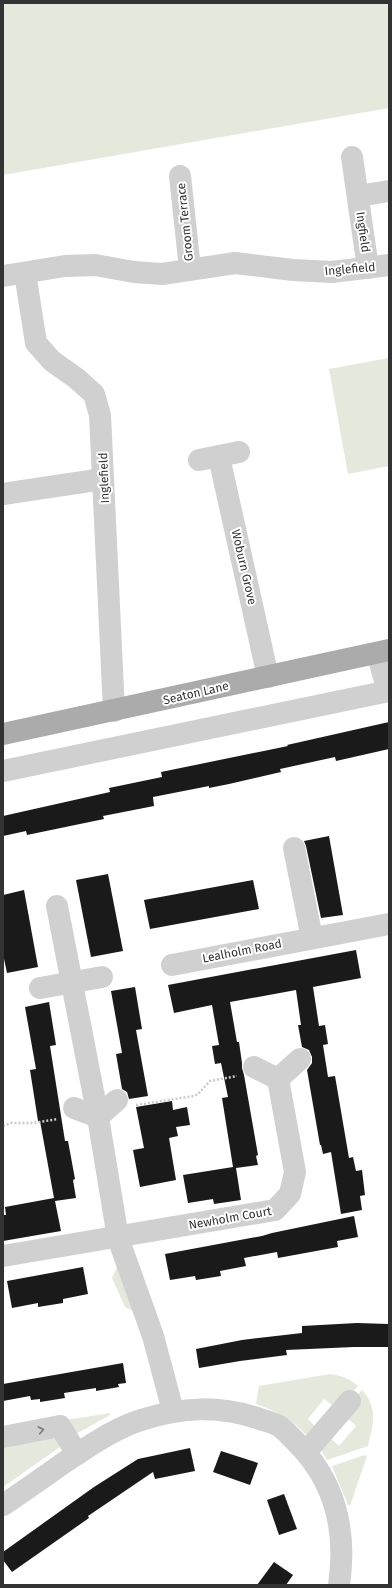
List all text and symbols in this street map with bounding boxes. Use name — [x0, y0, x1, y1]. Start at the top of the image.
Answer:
street label: Groom Terrace — [174, 182, 196, 262]
street label: Ingfield — [353, 211, 373, 253]
street label: Inglefield — [324, 260, 376, 278]
street label: Inglefield — [96, 452, 112, 504]
street label: Woburn Grove — [229, 528, 259, 606]
street label: Seaton Lane — [162, 679, 230, 707]
street label: Lealholm Road — [201, 936, 283, 966]
street label: Newholm Court — [188, 1204, 273, 1232]
one-way arrow — [38, 1426, 44, 1434]

